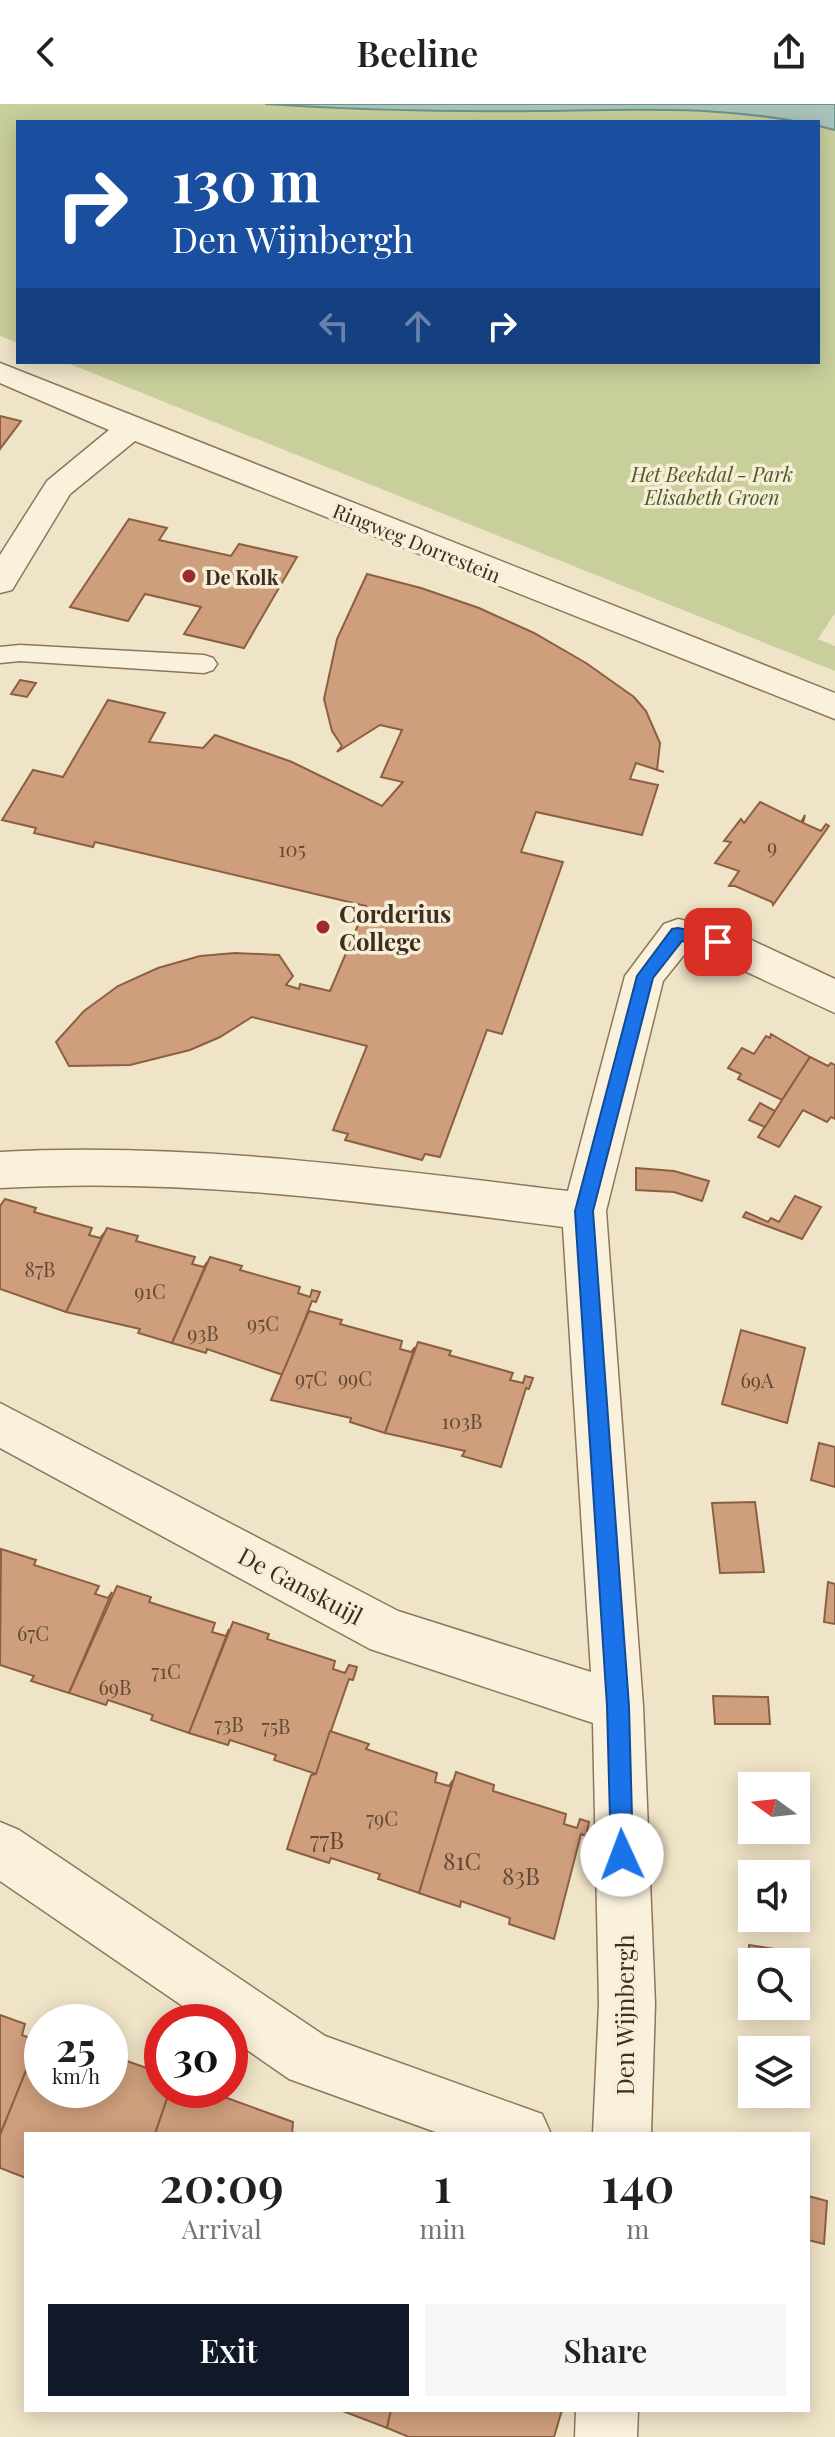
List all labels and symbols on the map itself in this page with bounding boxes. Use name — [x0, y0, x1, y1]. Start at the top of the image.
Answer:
park label: Het Beekdal - Park Elisabeth Groen — [630, 460, 793, 510]
street label: Ringweg Dorrestein — [329, 496, 505, 588]
place label: De Kolk — [205, 563, 279, 590]
marker: De Kolk — [180, 567, 198, 585]
house number: 9 — [767, 832, 777, 859]
house number: 105 — [278, 835, 306, 862]
place label: Corderius College — [339, 897, 451, 957]
pin — [684, 908, 752, 976]
marker: Corderius College — [314, 918, 332, 936]
house number: 87B — [25, 1255, 55, 1282]
house number: 91C — [134, 1277, 166, 1304]
house number: 95C — [247, 1309, 279, 1336]
house number: 93B — [187, 1319, 219, 1346]
house number: 97C — [295, 1364, 327, 1391]
house number: 99C — [338, 1364, 372, 1391]
house number: 69A — [740, 1366, 774, 1393]
house number: 103B — [442, 1407, 482, 1434]
street label: De Ganskuijl — [233, 1539, 369, 1631]
house number: 67C — [17, 1619, 49, 1646]
house number: 71C — [151, 1657, 181, 1684]
house number: 69B — [99, 1673, 131, 1700]
house number: 73B — [214, 1710, 244, 1737]
house number: 75B — [262, 1712, 290, 1739]
north arrow — [738, 1772, 810, 1844]
house number: 79C — [366, 1804, 398, 1831]
position arrow — [580, 1813, 664, 1897]
house number: 77B — [310, 1823, 344, 1855]
house number: 81C — [443, 1844, 481, 1876]
house number: 83B — [502, 1859, 540, 1891]
street label: Den Wijnbergh — [608, 1934, 640, 2096]
speed limit sign: 30 — [144, 2004, 248, 2108]

